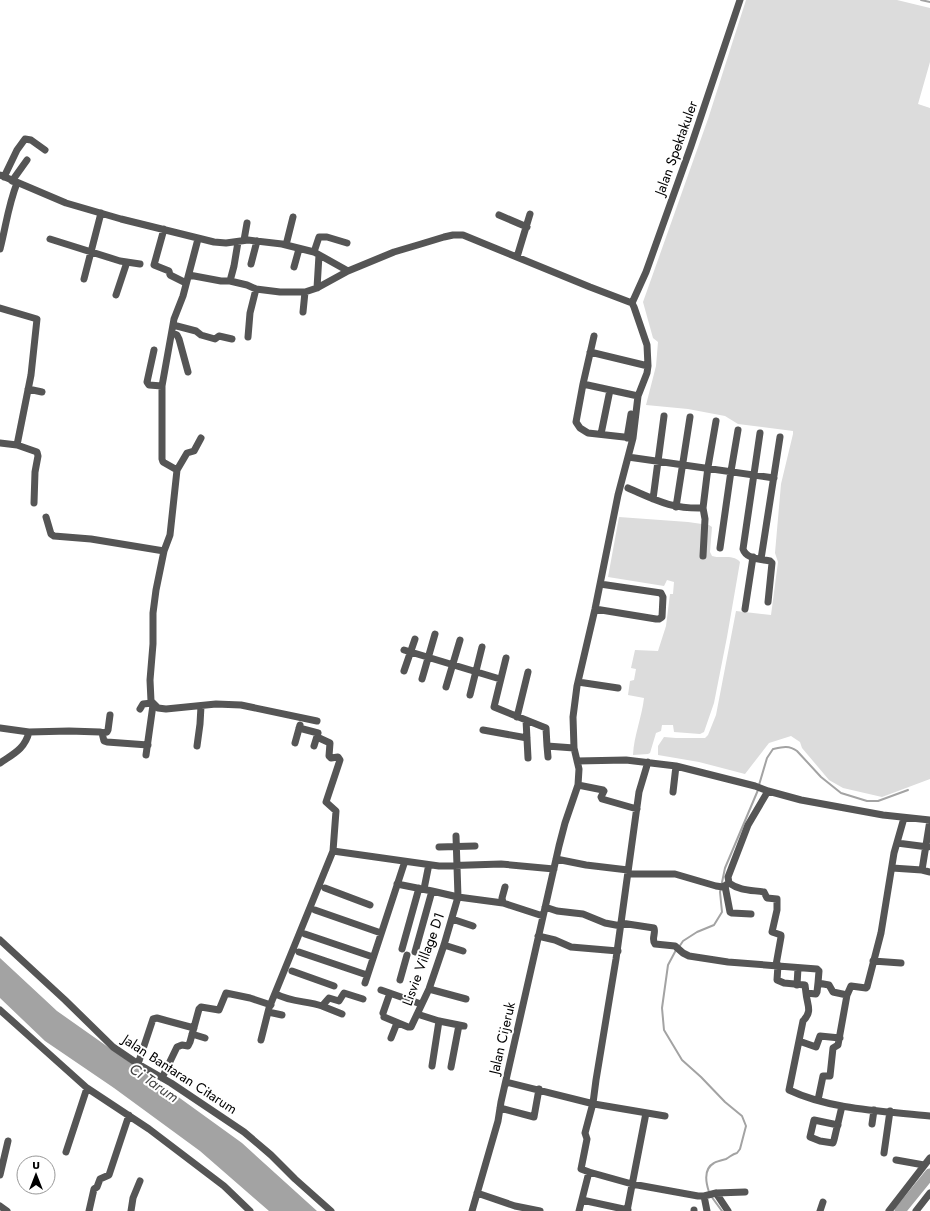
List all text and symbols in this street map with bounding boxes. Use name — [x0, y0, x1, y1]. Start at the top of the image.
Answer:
street label: Jalan Spektakuler — [649, 98, 702, 200]
street label: Lisvie Village D1 — [397, 910, 449, 1008]
street label: Jalan Cijeruk — [483, 999, 520, 1078]
street label: Jalan Bantaran Citarum — [117, 1028, 241, 1119]
water label: Ci Tarum — [125, 1058, 183, 1108]
north arrow — [16, 1155, 56, 1195]
text: U — [32, 1157, 40, 1173]

